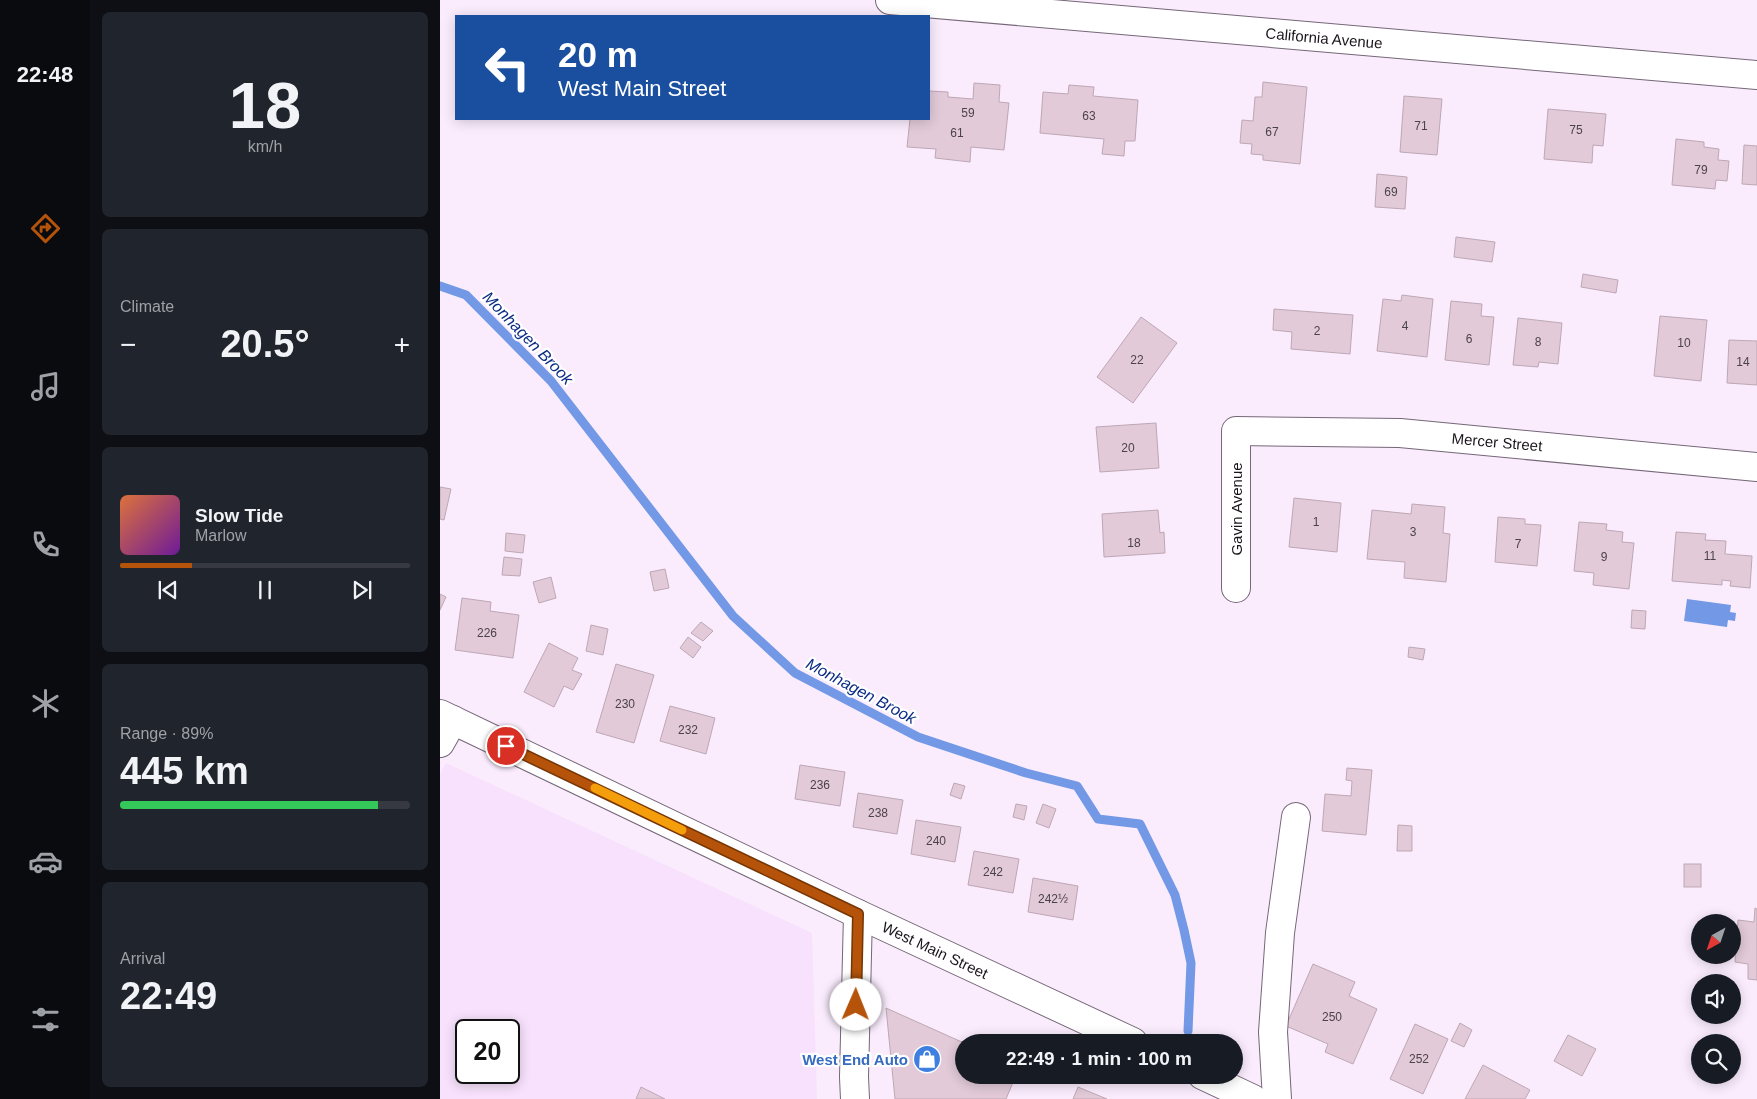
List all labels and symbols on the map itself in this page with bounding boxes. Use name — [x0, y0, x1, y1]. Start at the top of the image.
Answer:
street label: California Avenue — [1265, 24, 1383, 52]
house number: 59 — [961, 106, 975, 120]
house number: 63 — [1082, 109, 1096, 123]
house number: 71 — [1414, 119, 1428, 133]
house number: 75 — [1569, 123, 1583, 137]
house number: 67 — [1265, 125, 1279, 139]
house number: 61 — [950, 126, 964, 140]
house number: 79 — [1694, 163, 1708, 177]
house number: 69 — [1384, 185, 1398, 199]
water label: Monhagen Brook — [480, 288, 577, 388]
house number: 4 — [1402, 319, 1409, 333]
house number: 2 — [1314, 324, 1321, 338]
house number: 6 — [1466, 332, 1473, 346]
house number: 8 — [1535, 335, 1542, 349]
house number: 10 — [1677, 336, 1691, 350]
house number: 22 — [1130, 353, 1144, 367]
house number: 14 — [1736, 355, 1750, 369]
street label: Mercer Street — [1451, 430, 1544, 454]
house number: 20 — [1121, 441, 1135, 455]
street label: Gavin Avenue — [1228, 462, 1245, 556]
house number: 1 — [1313, 515, 1320, 529]
house number: 3 — [1410, 525, 1417, 539]
house number: 18 — [1127, 536, 1141, 550]
house number: 7 — [1515, 537, 1522, 551]
house number: 11 — [1704, 549, 1717, 563]
house number: 9 — [1601, 550, 1608, 564]
house number: 226 — [477, 626, 497, 640]
water label: Monhagen Brook — [803, 655, 920, 728]
house number: 230 — [615, 697, 635, 711]
house number: 232 — [678, 723, 698, 737]
pin — [485, 725, 527, 767]
house number: 236 — [810, 778, 830, 792]
house number: 238 — [868, 806, 888, 820]
house number: 240 — [926, 834, 946, 848]
house number: 242 — [983, 865, 1003, 879]
house number: 242½ — [1038, 892, 1068, 906]
north arrow — [1691, 914, 1741, 964]
street label: West Main Street — [879, 918, 991, 982]
position arrow — [829, 978, 881, 1030]
house number: 250 — [1322, 1010, 1342, 1024]
speed limit sign: 20 — [455, 1019, 520, 1084]
shop icon: West End Auto — [912, 1044, 942, 1074]
place label: West End Auto — [802, 1051, 908, 1068]
house number: 252 — [1409, 1052, 1429, 1066]

